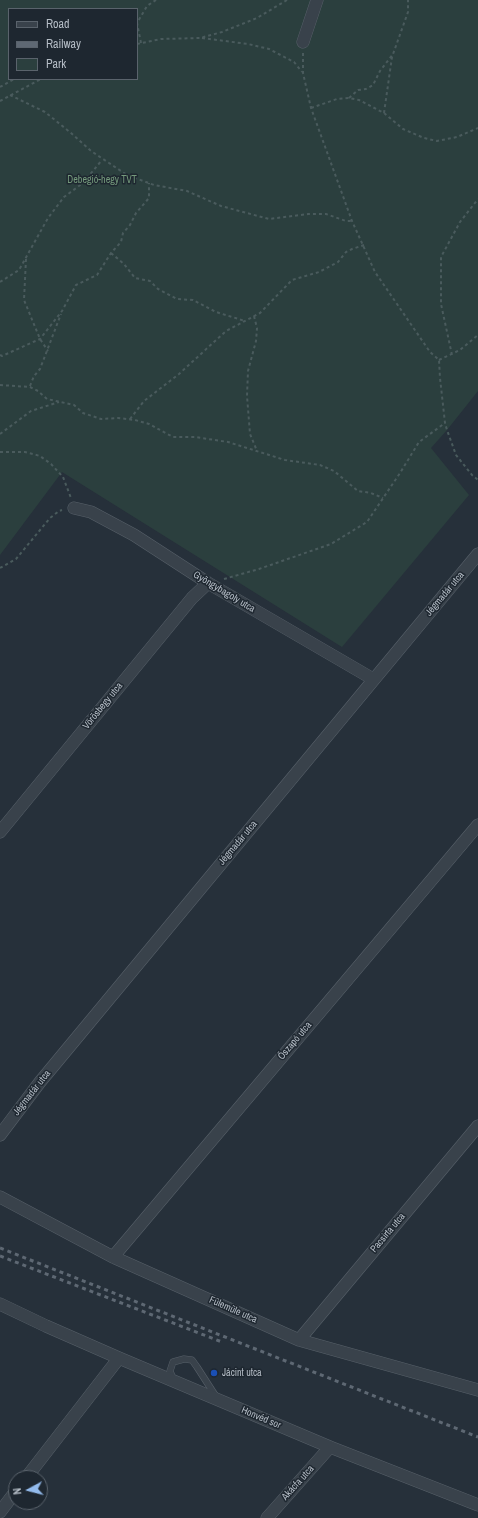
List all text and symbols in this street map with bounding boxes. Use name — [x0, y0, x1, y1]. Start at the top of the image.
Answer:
legend — [8, 8, 138, 80]
text: Road — [46, 16, 70, 32]
text: Railway — [46, 36, 81, 52]
text: Park — [46, 56, 66, 72]
park label: Debegió-hegy TVT — [67, 174, 137, 186]
street label: Gyöngybagoly utca — [191, 569, 257, 615]
street label: Jégmadár utca — [423, 569, 467, 619]
street label: Vörösbegy utca — [81, 680, 125, 732]
street label: Jégmadár utca — [216, 818, 260, 868]
street label: Őszapó utca — [276, 1020, 314, 1062]
street label: Jégmadár utca — [11, 1068, 53, 1118]
street label: Pacsirta utca — [368, 1211, 408, 1255]
street label: Fülemüle utca — [207, 1294, 259, 1326]
place label: Jácint utca — [222, 1367, 262, 1379]
marker: Jácint utca — [209, 1368, 219, 1378]
street label: Honvéd sor — [239, 1404, 283, 1432]
street label: Akácfa utca — [279, 1463, 317, 1503]
north arrow — [8, 1470, 48, 1510]
text: N — [10, 1487, 24, 1495]

